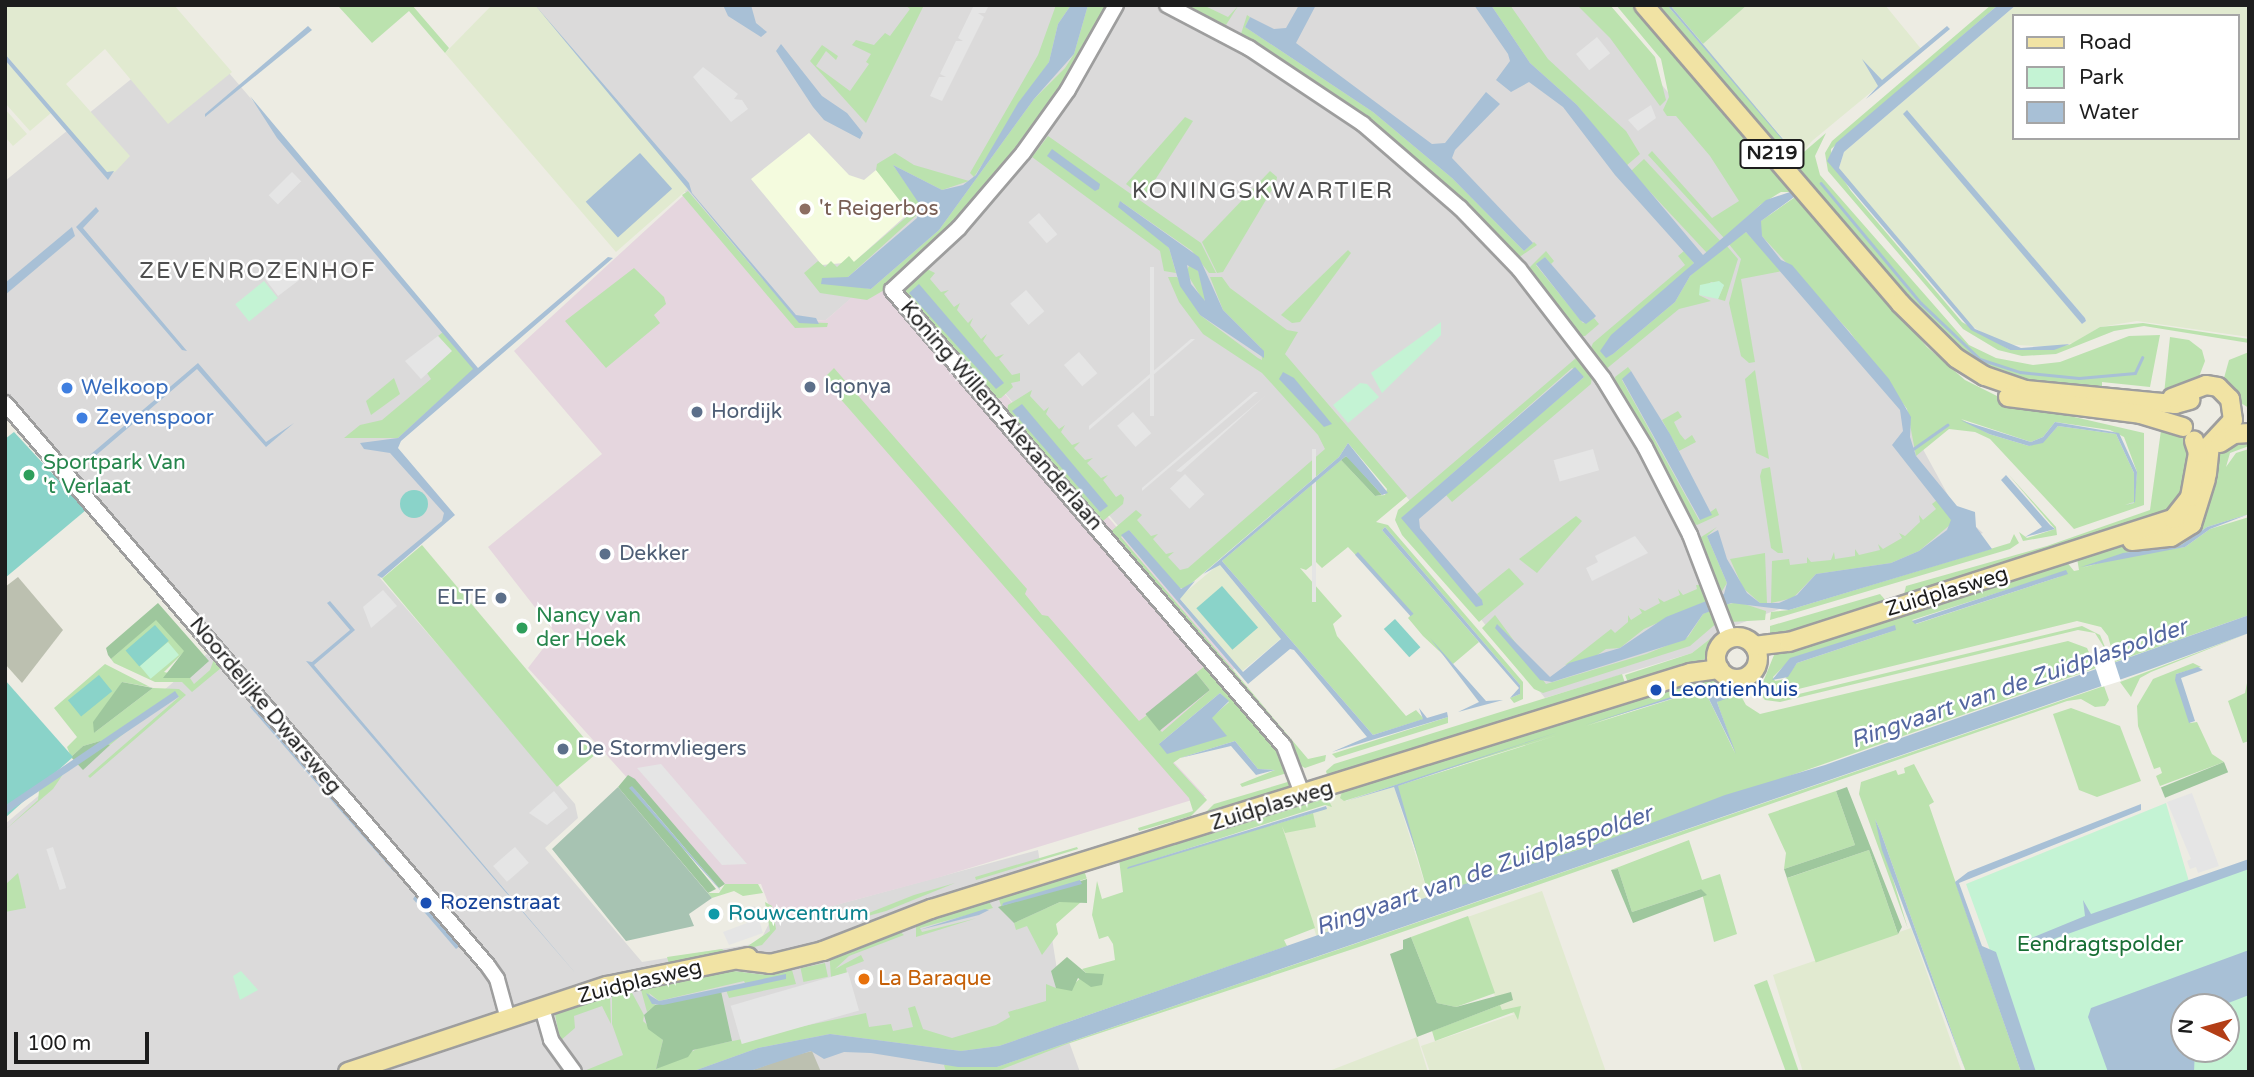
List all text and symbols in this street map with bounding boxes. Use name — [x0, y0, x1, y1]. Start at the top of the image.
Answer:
legend — [2012, 14, 2240, 140]
text: Road — [2079, 30, 2132, 55]
text: Park — [2079, 65, 2124, 90]
text: Water — [2079, 100, 2139, 125]
road number: N219 — [1739, 138, 1805, 170]
district label: KONINGSKWARTIER — [1134, 177, 1392, 205]
place label: 't Reigerbos — [819, 196, 938, 222]
marker: 't Reigerbos — [797, 201, 813, 217]
district label: ZEVENROZENHOF — [141, 257, 375, 285]
street label: Koning Willem-Alexanderlaan — [894, 296, 1108, 536]
place label: Iqonya — [824, 374, 891, 400]
place label: Welkoop — [81, 375, 168, 401]
marker: Iqonya — [802, 379, 818, 395]
marker: Welkoop — [59, 380, 75, 396]
place label: Hordijk — [711, 399, 782, 425]
marker: Hordijk — [689, 404, 705, 420]
place label: Zevenspoor — [96, 405, 214, 431]
marker: Zevenspoor — [74, 410, 90, 426]
place label: Sportpark Van 't Verlaat — [43, 450, 186, 500]
marker: Sportpark Van 't Verlaat — [21, 467, 37, 483]
place label: Dekker — [619, 541, 689, 567]
marker: Dekker — [597, 546, 613, 562]
street label: Zuidplasweg — [1883, 561, 2011, 623]
place label: ELTE — [437, 585, 487, 611]
marker: ELTE — [493, 590, 509, 606]
place label: Nancy van der Hoek — [536, 603, 641, 653]
street label: Noordelijke Dwarsweg — [184, 612, 346, 800]
water label: Ringvaart van de Zuidplaspolder — [1847, 613, 2191, 755]
marker: Nancy van der Hoek — [514, 620, 530, 636]
place label: Leontienhuis — [1670, 677, 1798, 703]
marker: Leontienhuis — [1648, 682, 1664, 698]
place label: De Stormvliegers — [577, 736, 747, 762]
marker: De Stormvliegers — [555, 741, 571, 757]
street label: Zuidplasweg — [1208, 775, 1336, 837]
water label: Ringvaart van de Zuidplaspolder — [1312, 800, 1656, 942]
place label: Rozenstraat — [440, 890, 560, 916]
marker: Rozenstraat — [418, 895, 434, 911]
place label: Rouwcentrum — [728, 901, 869, 927]
marker: Rouwcentrum — [706, 906, 722, 922]
park label: Eendragtspolder — [2017, 932, 2183, 958]
street label: Zuidplasweg — [576, 954, 704, 1010]
place label: La Baraque — [878, 966, 991, 992]
marker: La Baraque — [856, 971, 872, 987]
north arrow — [2170, 993, 2240, 1063]
scale bar — [18, 1018, 152, 1062]
text: N — [2174, 1018, 2198, 1035]
text: 100 m — [27, 1031, 91, 1056]

